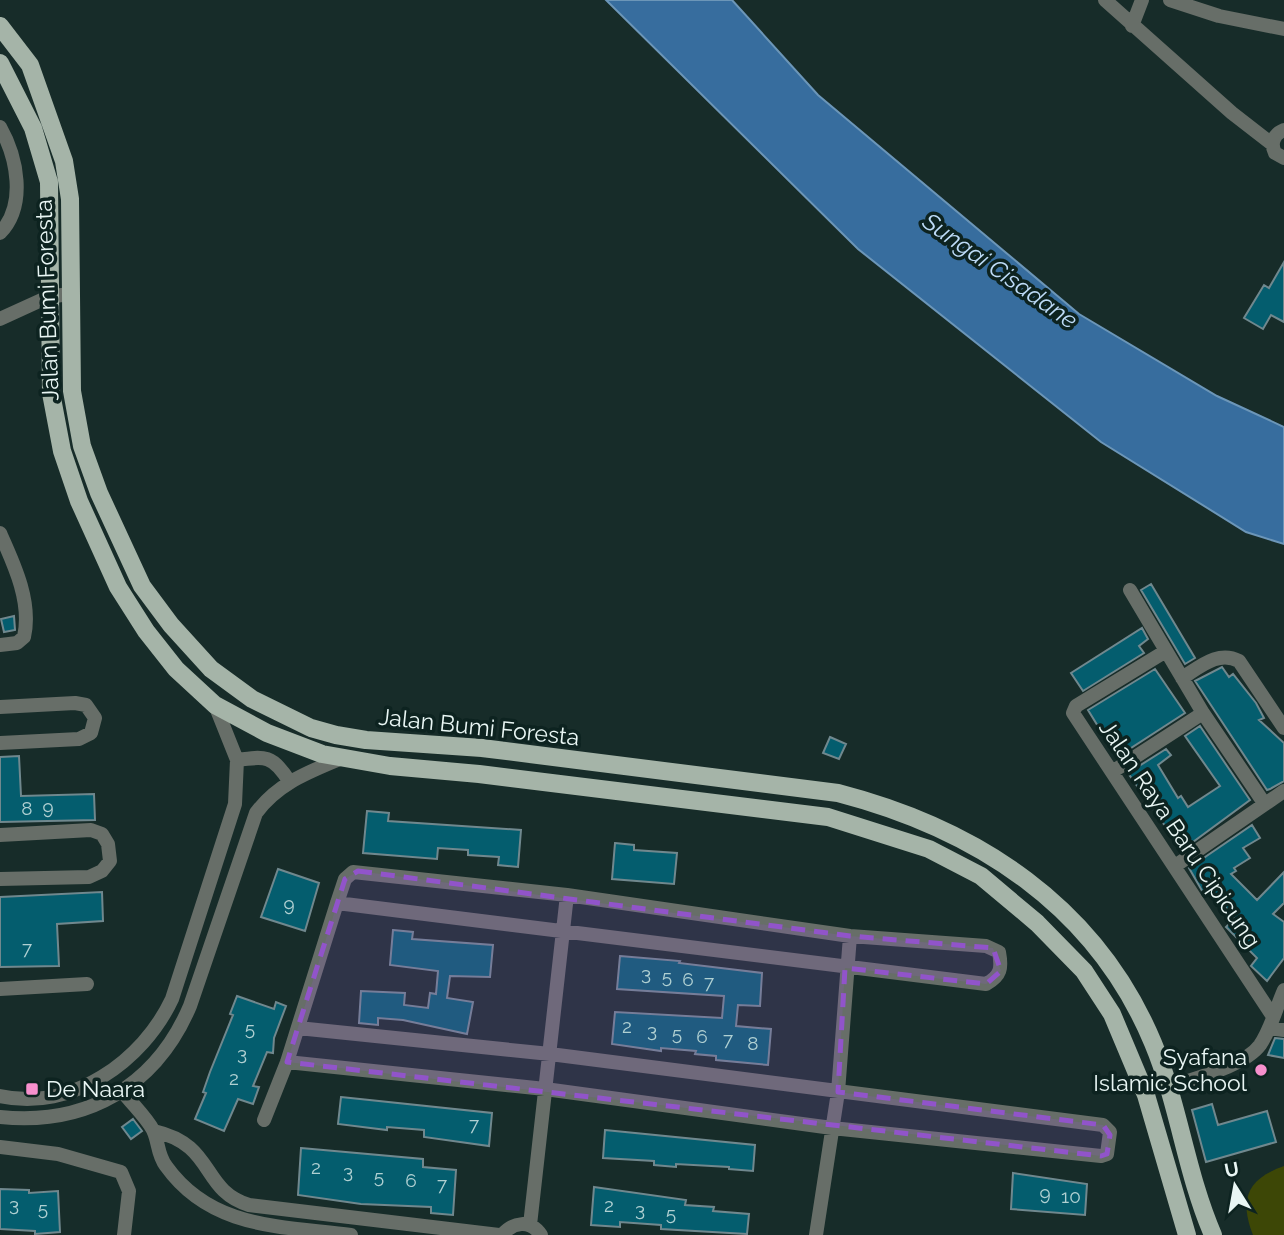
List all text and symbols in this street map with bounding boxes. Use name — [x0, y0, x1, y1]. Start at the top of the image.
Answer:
street label: Jalan Bumi Foresta — [29, 199, 64, 401]
water label: Sungai Cisadane — [917, 206, 1083, 335]
street label: Jalan Bumi Foresta — [377, 703, 581, 750]
street label: Jalan Raya Baru Cipicung — [1094, 715, 1267, 953]
house number: 9 — [42, 796, 54, 818]
house number: 8 — [21, 797, 33, 819]
house number: 9 — [283, 893, 295, 915]
house number: 7 — [22, 937, 32, 959]
house number: 3 — [641, 962, 651, 984]
house number: 5 — [662, 965, 672, 987]
house number: 6 — [682, 968, 694, 990]
house number: 7 — [704, 971, 714, 993]
house number: 2 — [622, 1015, 632, 1037]
house number: 5 — [245, 1017, 255, 1039]
house number: 3 — [647, 1019, 657, 1041]
house number: 5 — [672, 1022, 682, 1044]
house number: 6 — [696, 1025, 708, 1047]
house number: 7 — [723, 1028, 733, 1050]
house number: 8 — [747, 1032, 759, 1054]
house number: 3 — [237, 1042, 247, 1064]
place label: Syafana Islamic School — [1093, 1043, 1248, 1096]
marker: Syafana Islamic School — [1253, 1062, 1269, 1078]
house number: 2 — [229, 1067, 239, 1089]
place label: De Naara — [46, 1075, 145, 1102]
marker: De Naara — [24, 1081, 40, 1097]
house number: 7 — [469, 1113, 479, 1135]
north arrow — [1200, 1151, 1270, 1221]
house number: 2 — [311, 1156, 321, 1178]
text: U — [1223, 1157, 1241, 1181]
house number: 3 — [343, 1160, 353, 1182]
house number: 5 — [374, 1165, 384, 1187]
house number: 6 — [405, 1169, 417, 1191]
house number: 7 — [437, 1173, 447, 1195]
house number: 9 — [1039, 1182, 1051, 1204]
house number: 10 — [1061, 1185, 1081, 1207]
house number: 3 — [9, 1193, 19, 1215]
house number: 2 — [604, 1194, 614, 1216]
house number: 5 — [38, 1197, 48, 1219]
house number: 3 — [635, 1198, 645, 1220]
house number: 5 — [666, 1202, 676, 1224]

